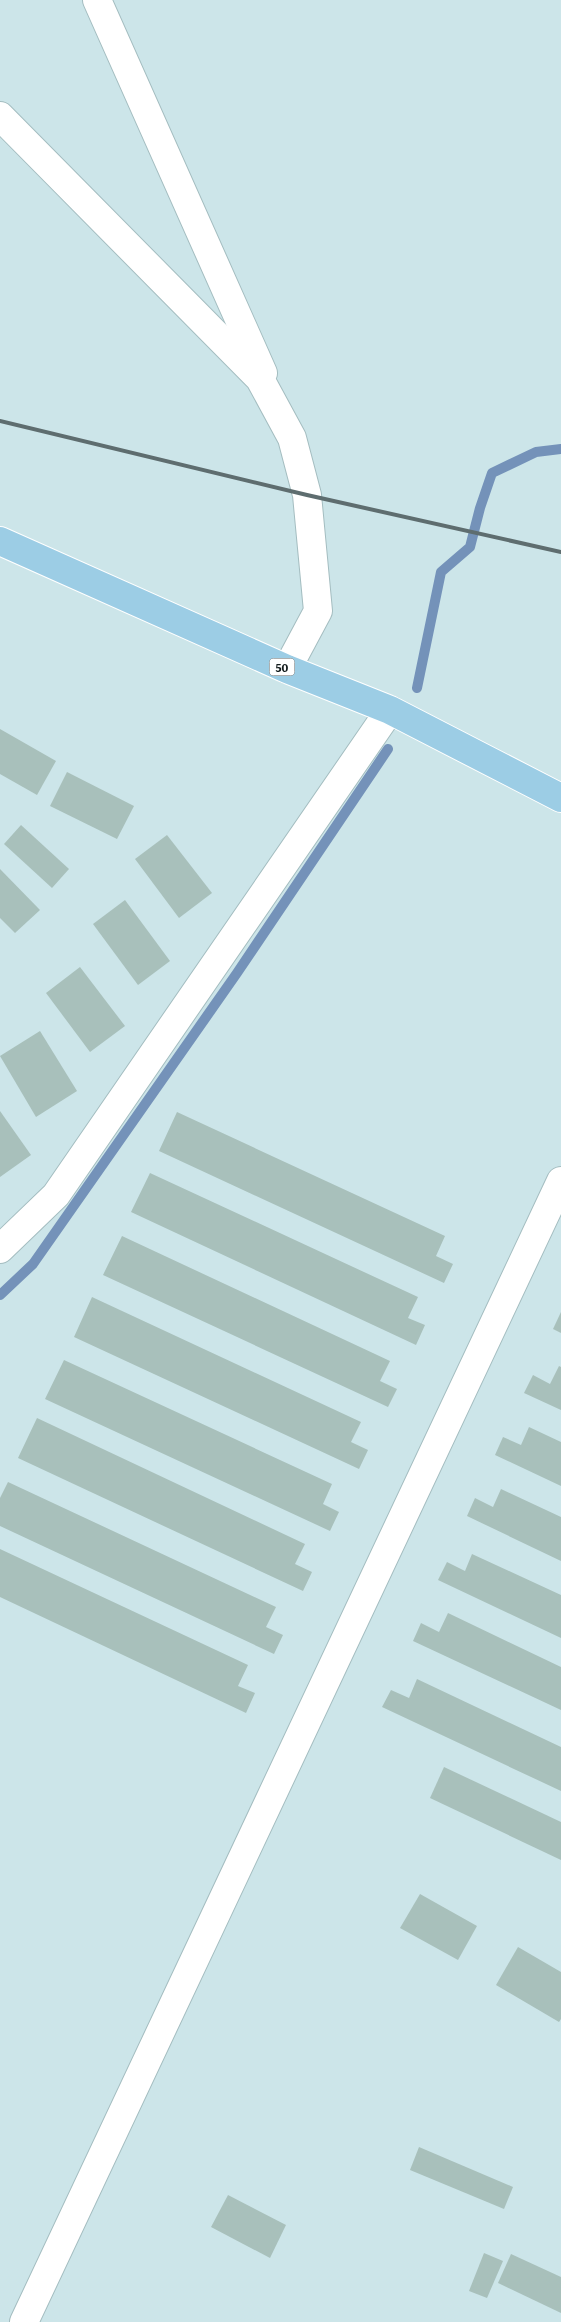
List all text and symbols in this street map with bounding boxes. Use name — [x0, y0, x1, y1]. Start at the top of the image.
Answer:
road number: 50 — [270, 659, 294, 676]

